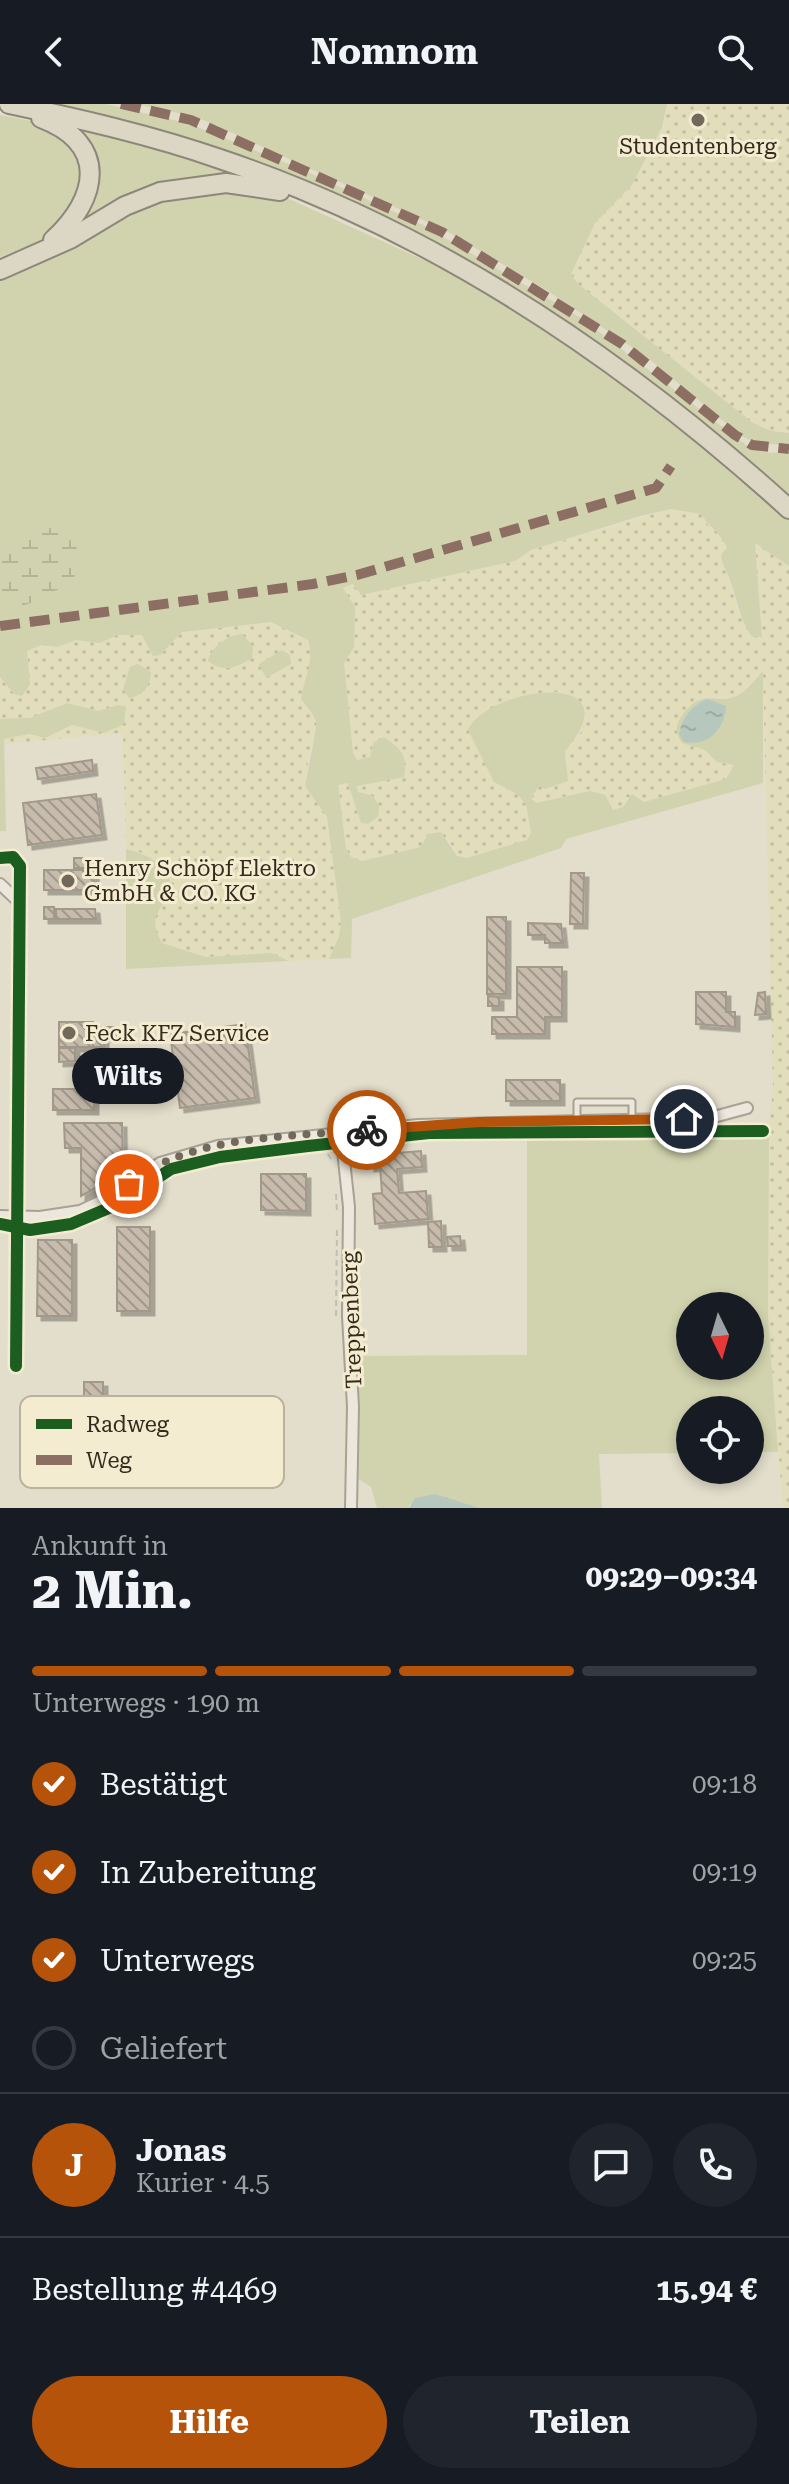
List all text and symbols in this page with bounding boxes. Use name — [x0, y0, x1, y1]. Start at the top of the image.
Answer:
icon: back — [32, 30, 76, 74]
icon: search — [713, 30, 757, 74]
text: Nomnom — [311, 31, 478, 73]
marker: Studentenberg — [689, 111, 707, 129]
place label: Studentenberg — [619, 134, 777, 159]
place label: Henry Schöpf Elektro GmbH & CO. KG — [84, 856, 316, 906]
marker: Henry Schöpf Elektro GmbH & CO. KG — [59, 872, 77, 890]
place label: Feck KFZ Service — [85, 1021, 269, 1046]
marker: Feck KFZ Service — [60, 1024, 78, 1042]
callout: Wilts — [73, 1048, 185, 1104]
text: Wilts — [94, 1061, 162, 1091]
pin — [650, 1085, 718, 1153]
courier — [327, 1090, 407, 1170]
icon: home — [662, 1097, 706, 1141]
icon: bike — [345, 1108, 389, 1152]
pin — [95, 1150, 163, 1218]
icon: bag — [107, 1162, 151, 1206]
street label: Treppenberg — [337, 1250, 366, 1389]
north arrow — [676, 1292, 764, 1380]
map controls — [676, 1292, 764, 1484]
legend — [20, 1396, 284, 1488]
button: locate — [676, 1396, 764, 1484]
text: Radweg — [86, 1412, 170, 1437]
text: Weg — [86, 1448, 132, 1473]
text: Ankunft in — [32, 1531, 168, 1561]
text: 09:29–09:34 — [585, 1559, 757, 1594]
text: 2 Min. — [32, 1560, 193, 1621]
text: Unterwegs · 190 m — [32, 1688, 260, 1718]
icon: check — [32, 1762, 76, 1806]
text: Bestätigt — [100, 1767, 227, 1802]
text: 09:18 — [692, 1769, 757, 1799]
icon: check — [32, 1850, 76, 1894]
text: In Zubereitung — [100, 1855, 316, 1890]
text: 09:19 — [692, 1857, 757, 1887]
icon: check — [32, 1938, 76, 1982]
text: Unterwegs — [100, 1943, 255, 1978]
text: 09:25 — [692, 1945, 757, 1975]
text: Geliefert — [100, 2031, 227, 2066]
button: chat — [569, 2123, 653, 2207]
button: phone — [673, 2123, 757, 2207]
text: Jonas — [136, 2133, 227, 2168]
text: J — [65, 2148, 83, 2183]
text: Kurier · 4.5 — [136, 2168, 270, 2198]
text: Bestellung #4469 — [32, 2272, 277, 2307]
text: 15.94 € — [656, 2272, 757, 2307]
button: Hilfe — [32, 2376, 387, 2468]
button: Teilen — [403, 2376, 757, 2468]

